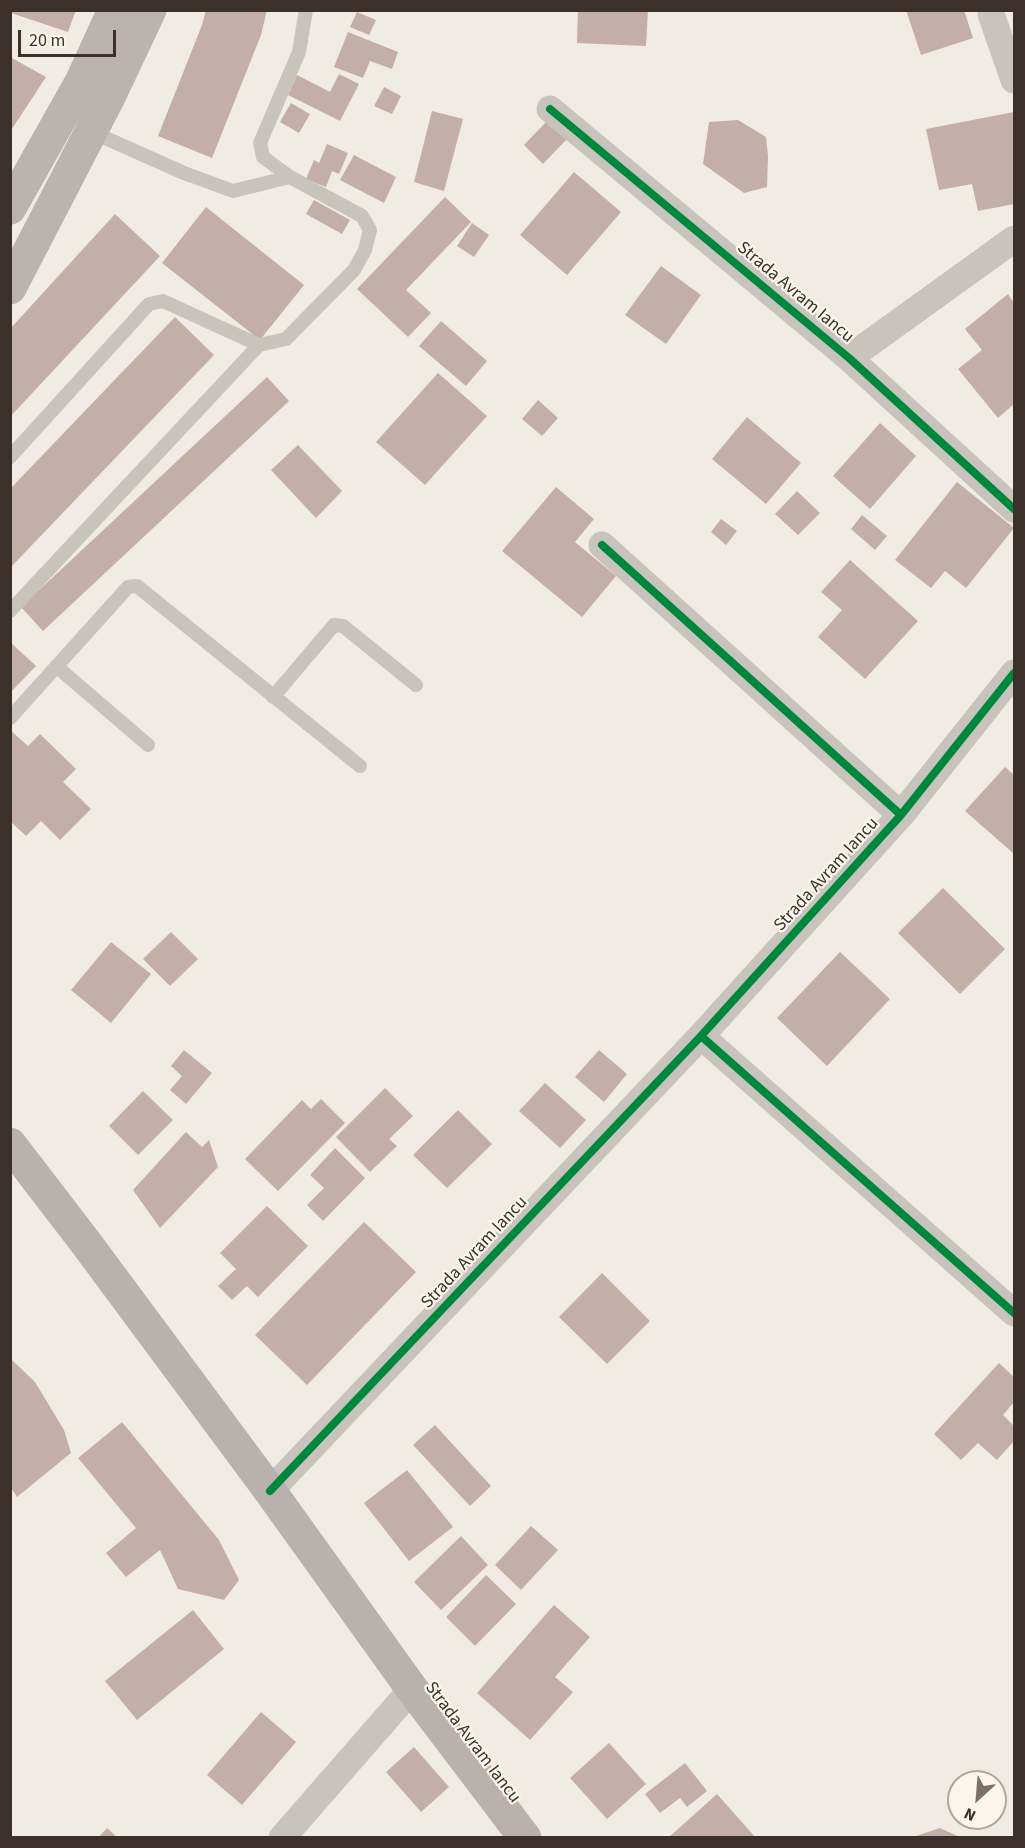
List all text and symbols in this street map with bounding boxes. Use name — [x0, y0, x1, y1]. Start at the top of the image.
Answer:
scale bar — [21, 18, 118, 56]
text: 20 m — [29, 28, 65, 53]
street label: Strada Avram Iancu — [732, 238, 858, 348]
street label: Strada Avram Iancu — [770, 814, 884, 936]
street label: Strada Avram Iancu — [417, 1192, 533, 1314]
street label: Strada Avram Iancu — [419, 1678, 525, 1808]
north arrow — [947, 1770, 1007, 1830]
text: N — [960, 1802, 980, 1827]

